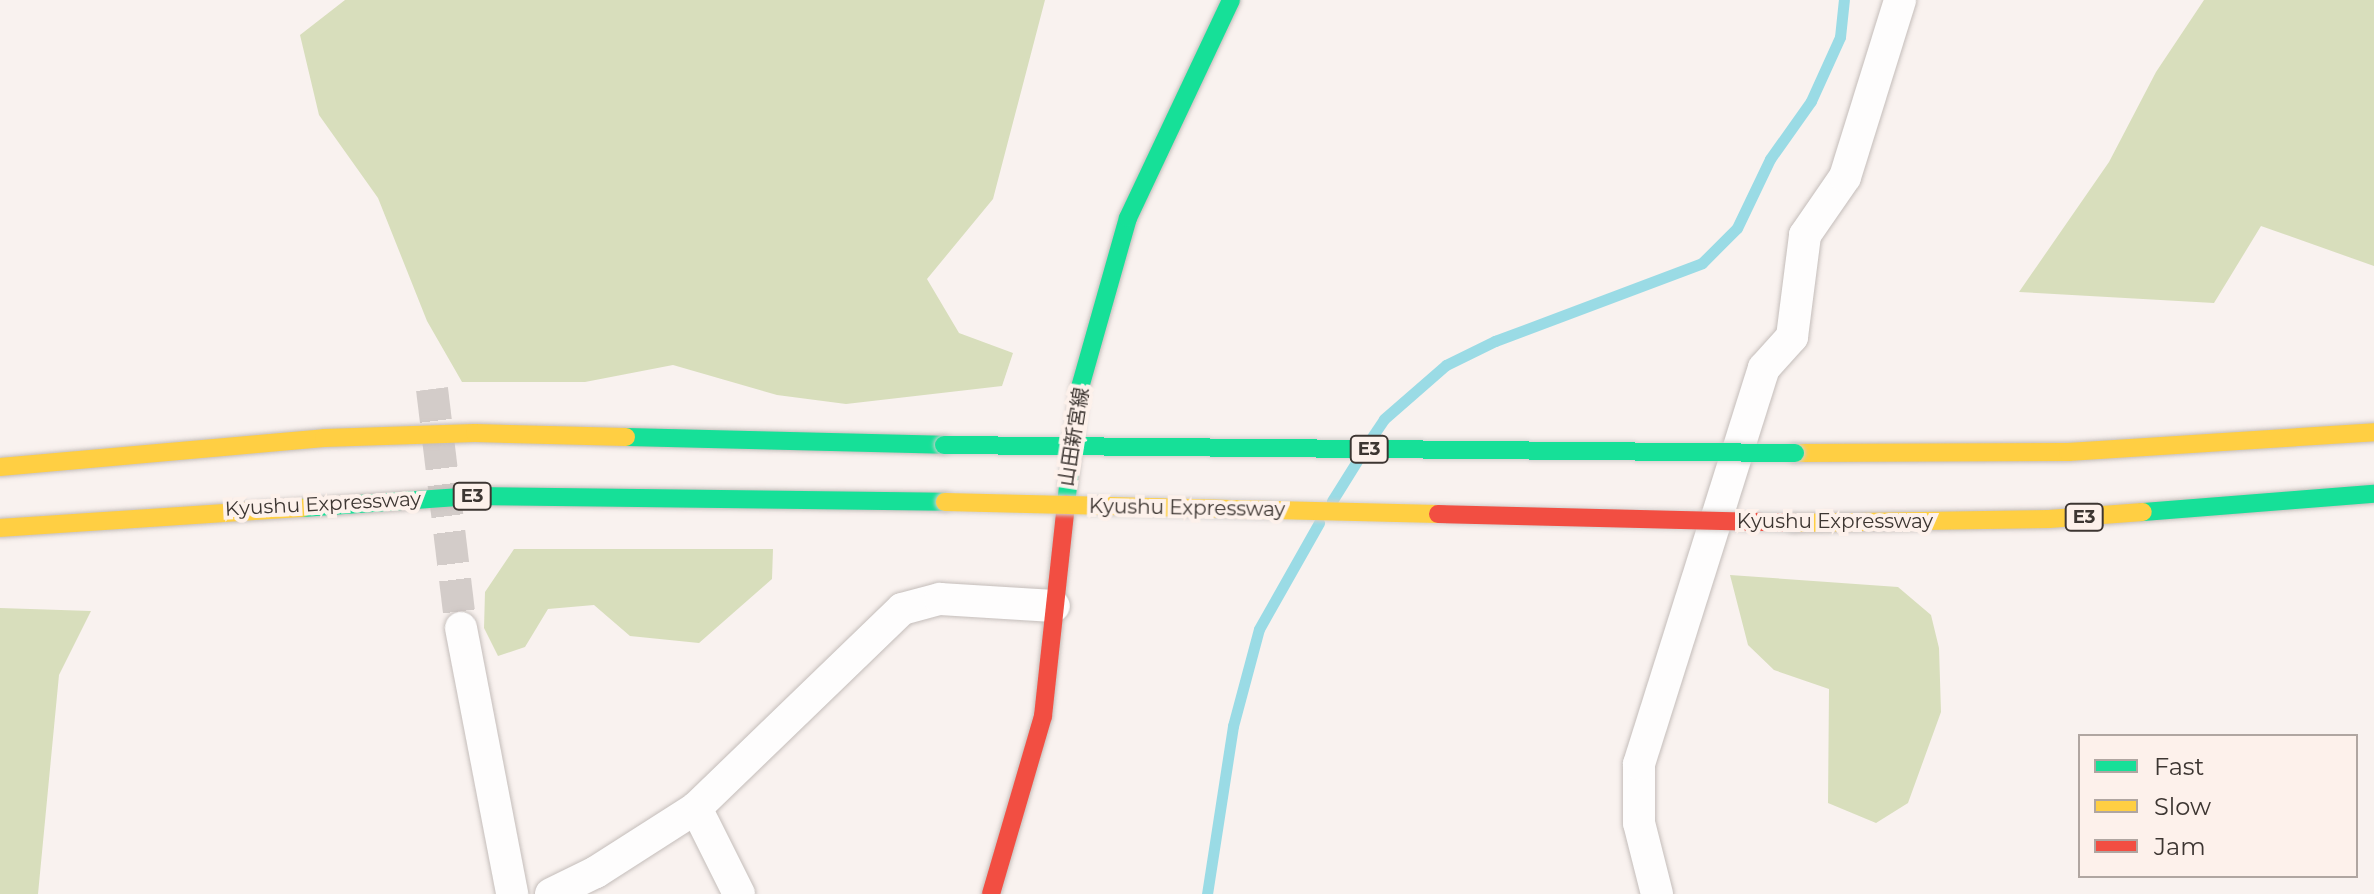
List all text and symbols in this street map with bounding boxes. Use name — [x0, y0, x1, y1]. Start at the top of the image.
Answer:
street label: 山田新宮線 — [1054, 386, 1094, 488]
road number: E3 — [1349, 435, 1389, 463]
road number: E3 — [452, 482, 492, 510]
street label: Kyushu Expressway — [224, 487, 422, 521]
street label: Kyushu Expressway — [1089, 494, 1285, 522]
road number: E3 — [2064, 503, 2104, 531]
street label: Kyushu Expressway — [1737, 509, 1933, 533]
legend — [2078, 734, 2358, 878]
text: Fast — [2154, 752, 2204, 781]
text: Slow — [2154, 792, 2211, 821]
text: Jam — [2154, 832, 2206, 861]

